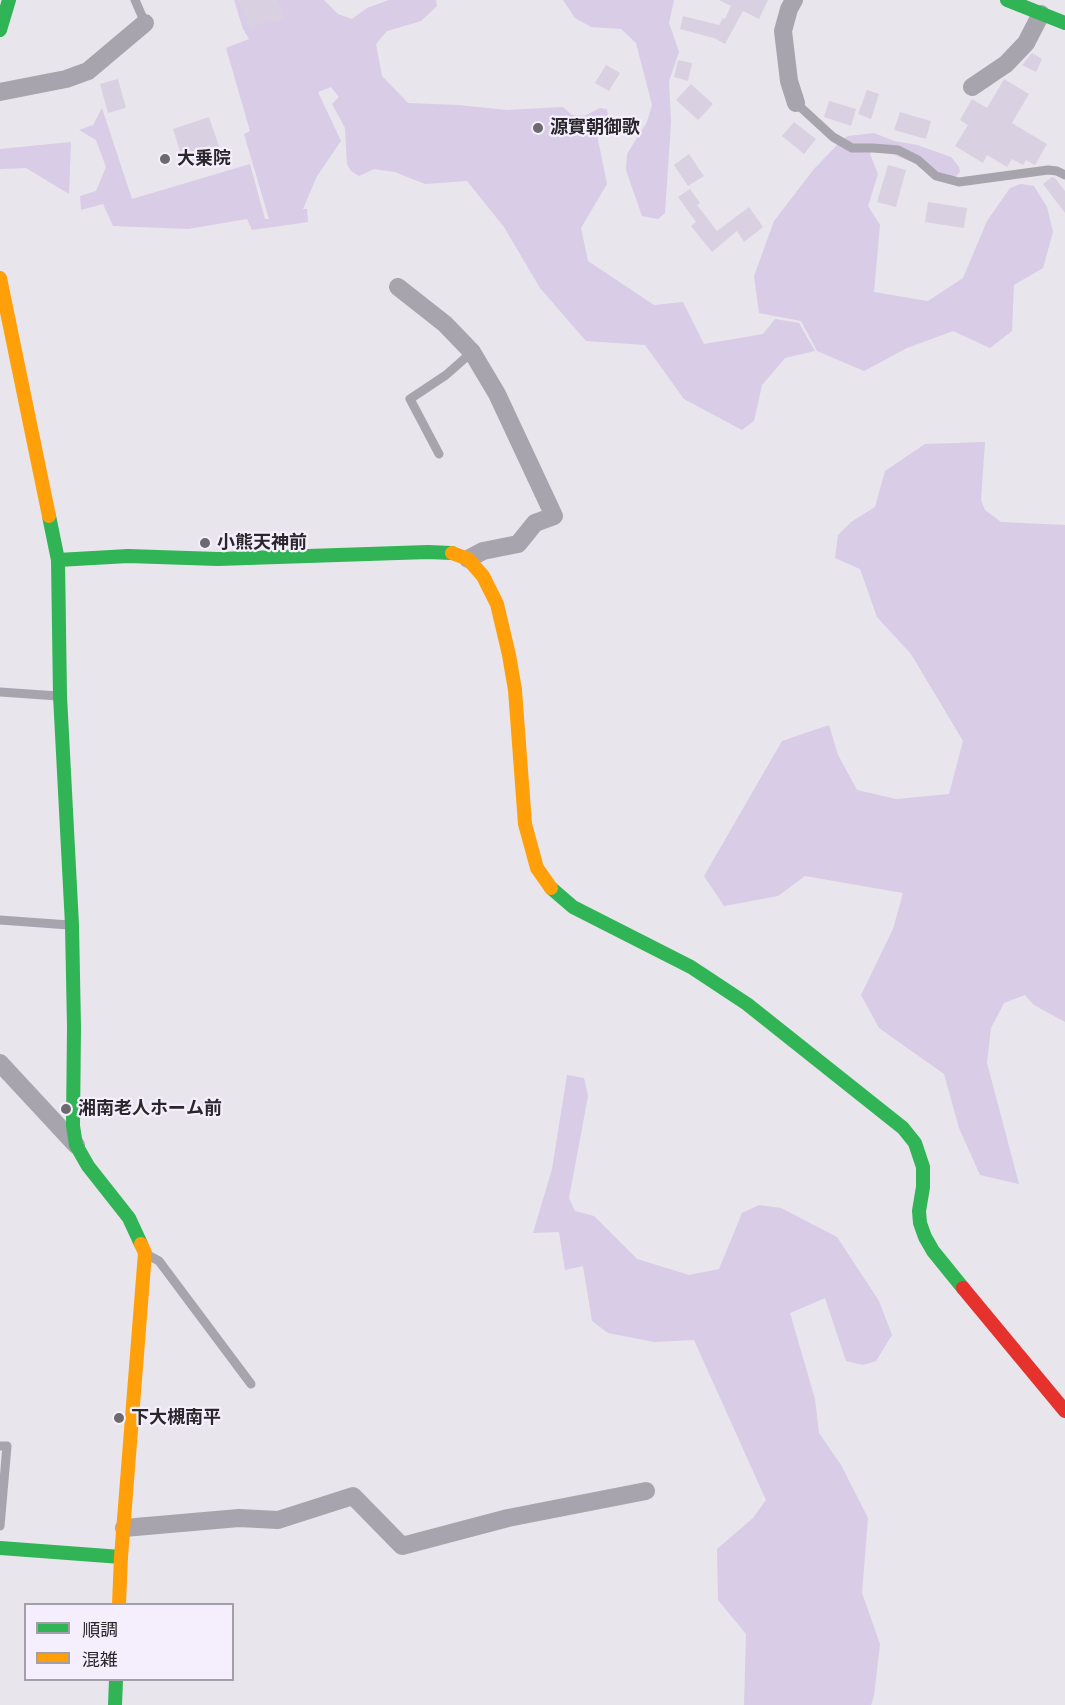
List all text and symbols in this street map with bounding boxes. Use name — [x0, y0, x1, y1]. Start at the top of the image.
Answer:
place label: 源實朝御歌 — [550, 117, 640, 139]
marker: 源實朝御歌 — [531, 121, 545, 135]
place label: 大乗院 — [177, 148, 231, 170]
marker: 大乗院 — [158, 152, 172, 166]
place label: 小熊天神前 — [217, 532, 307, 554]
marker: 小熊天神前 — [198, 536, 212, 550]
place label: 湘南老人ホーム前 — [78, 1098, 222, 1120]
marker: 湘南老人ホーム前 — [59, 1102, 73, 1116]
place label: 下大槻南平 — [131, 1407, 221, 1429]
marker: 下大槻南平 — [112, 1411, 126, 1425]
legend — [24, 1603, 234, 1681]
text: 順調 — [82, 1618, 118, 1641]
text: 混雑 — [82, 1648, 118, 1671]

